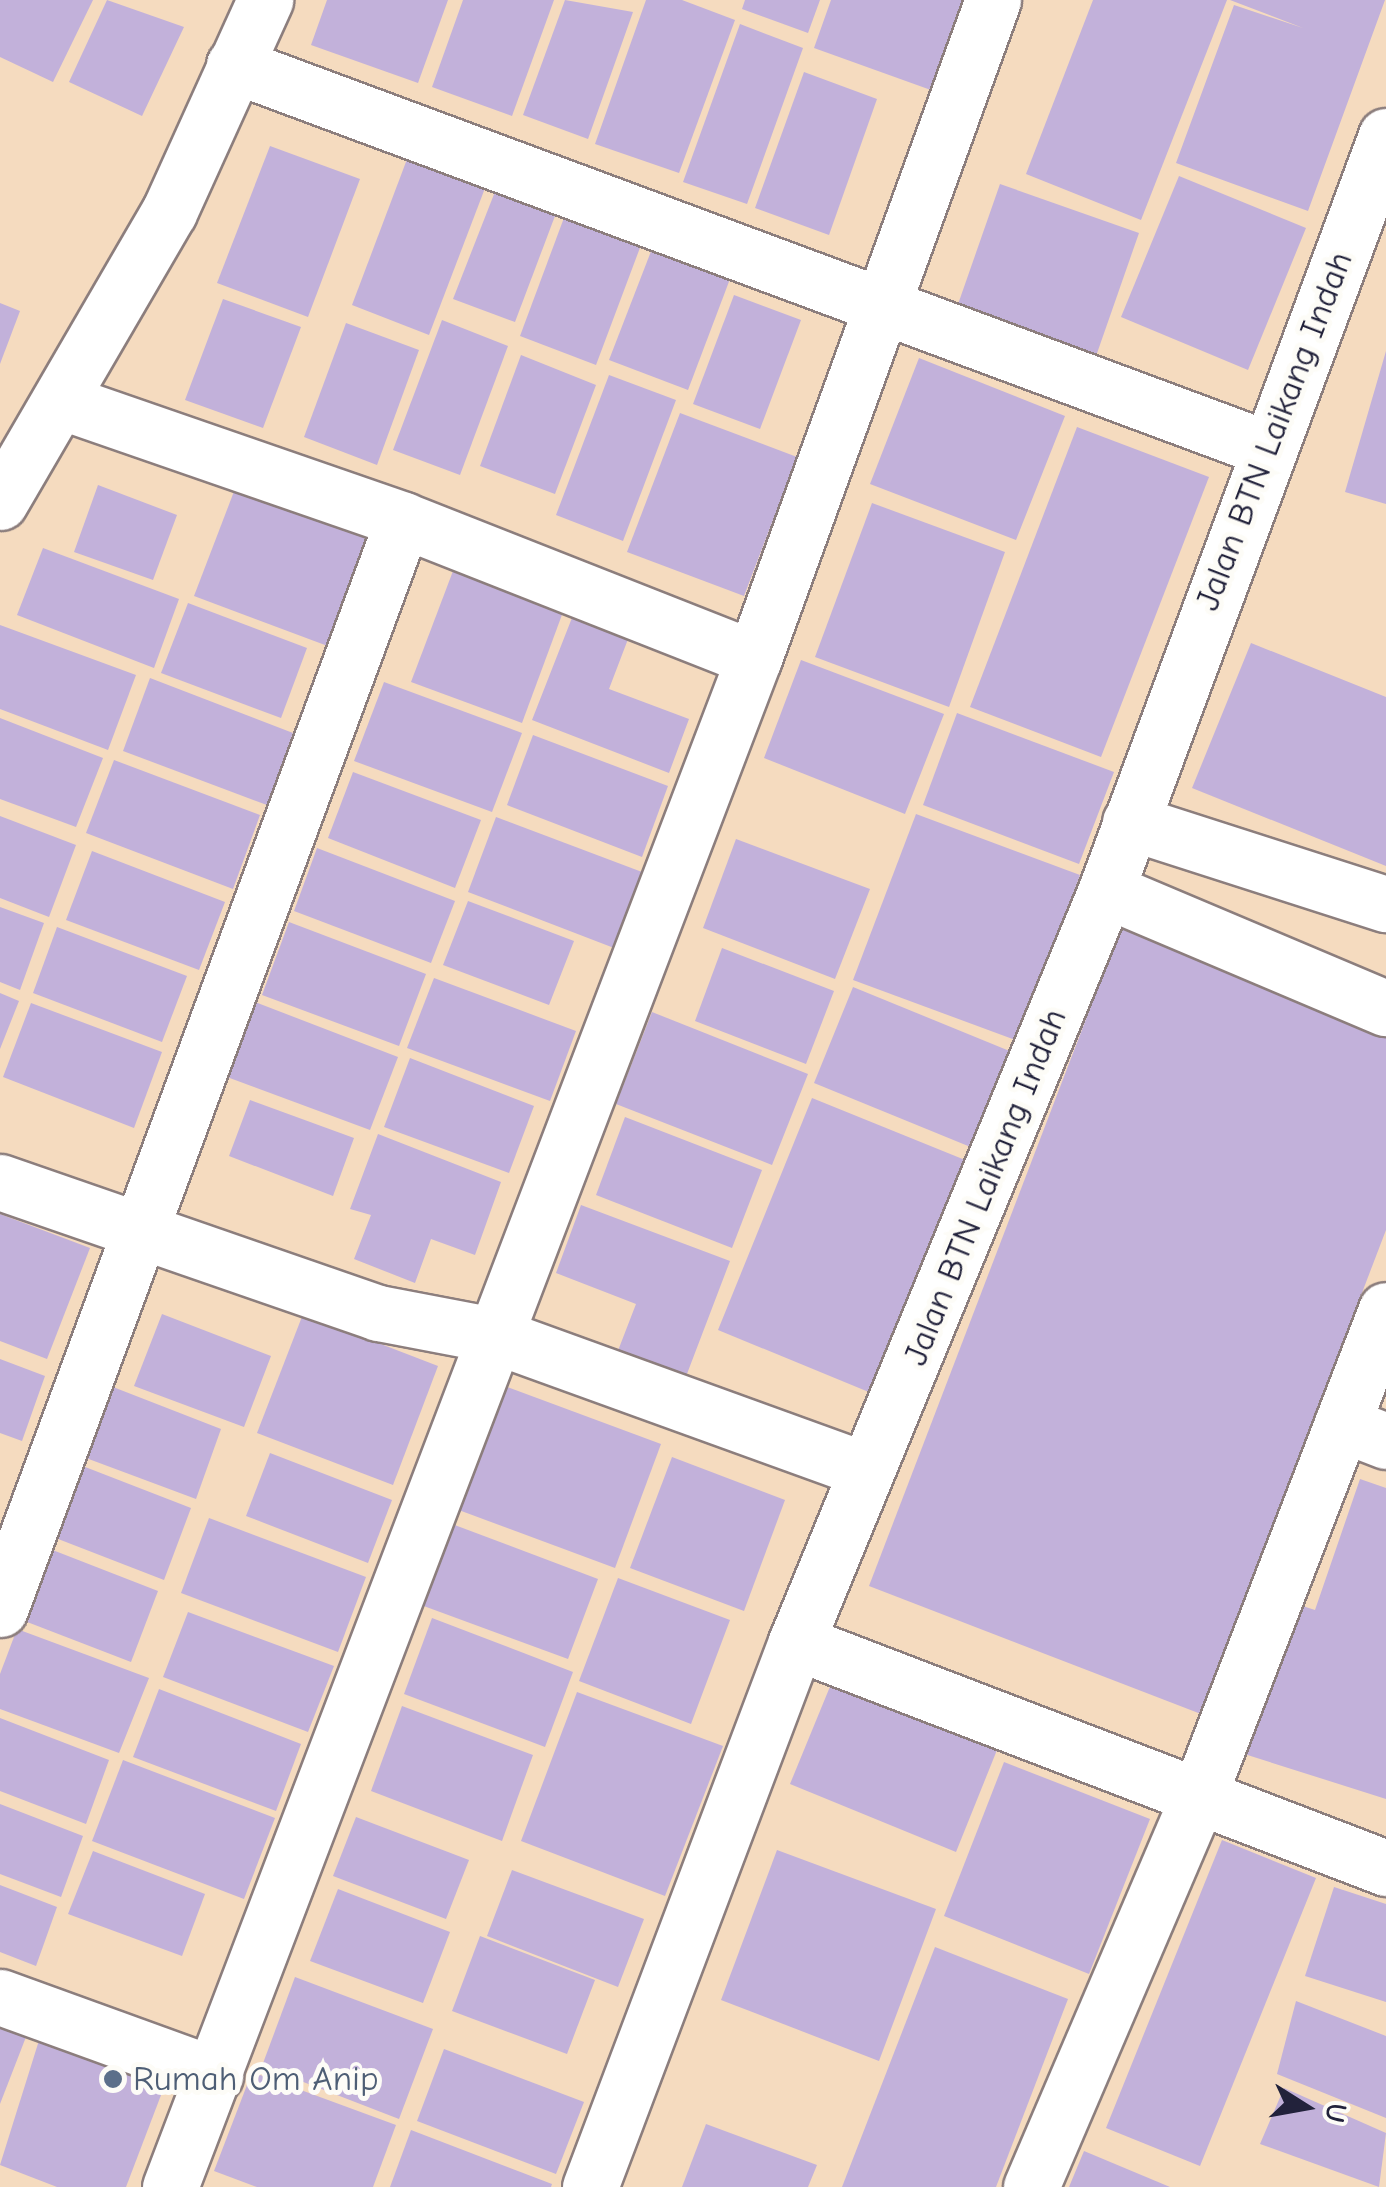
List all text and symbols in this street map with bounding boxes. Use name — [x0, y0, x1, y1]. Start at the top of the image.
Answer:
street label: Jalan BTN Laikang Indah — [1186, 246, 1362, 616]
street label: Jalan BTN Laikang Indah — [894, 1003, 1076, 1371]
north arrow — [1256, 2057, 1356, 2157]
place label: Rumah Om Anip — [133, 2058, 379, 2100]
marker: Rumah Om Anip — [102, 2068, 124, 2090]
text: U — [1318, 2100, 1353, 2125]

